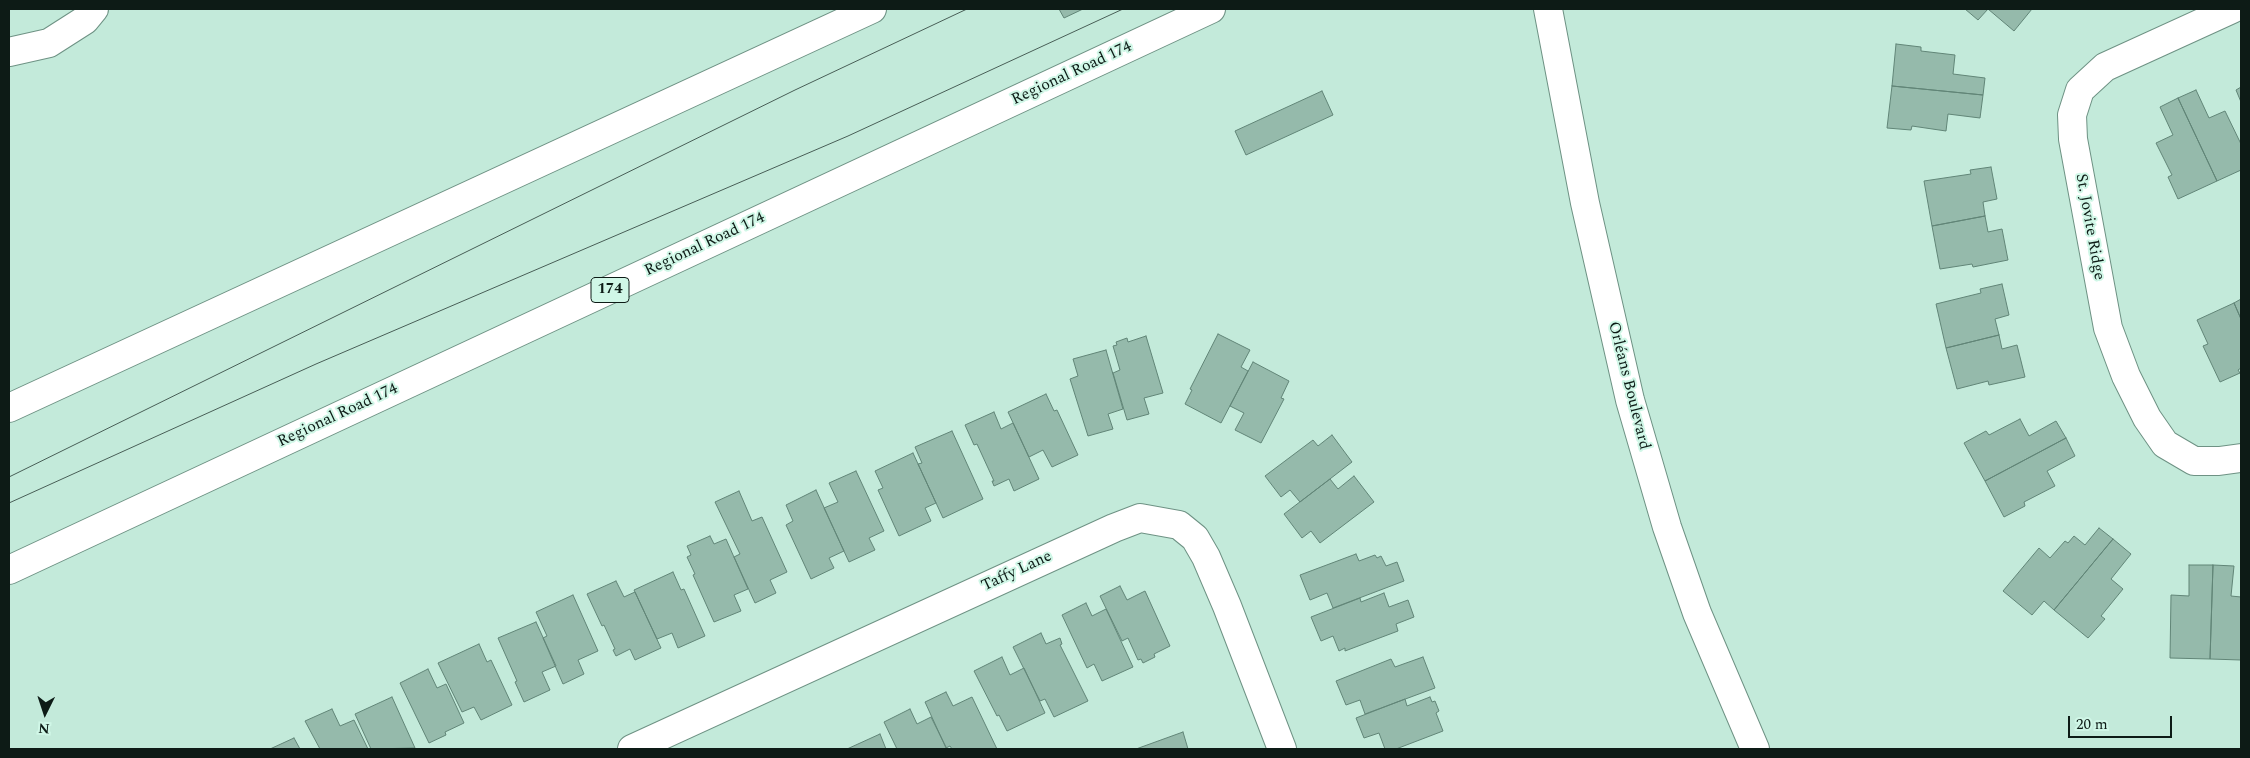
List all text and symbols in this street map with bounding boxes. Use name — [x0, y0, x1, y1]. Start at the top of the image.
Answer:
street label: Regional Road 174 — [1009, 38, 1135, 110]
street label: St. Jovite Ridge — [2070, 172, 2108, 282]
street label: Regional Road 174 — [642, 209, 768, 281]
road number: 174 — [591, 278, 629, 302]
street label: Orléans Boulevard — [1603, 320, 1653, 452]
street label: Regional Road 174 — [275, 380, 401, 452]
street label: Taffy Lane — [979, 547, 1055, 597]
north arrow — [20, 688, 70, 738]
scale bar — [2070, 706, 2174, 738]
text: 20 m — [2076, 713, 2108, 736]
text: N — [37, 718, 50, 739]

